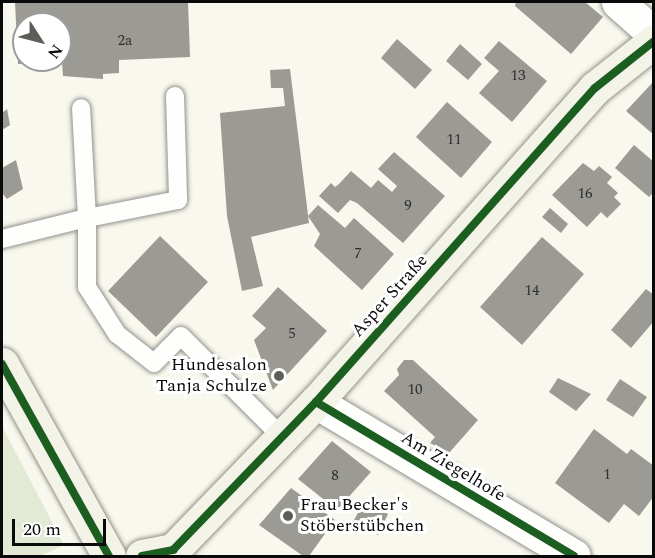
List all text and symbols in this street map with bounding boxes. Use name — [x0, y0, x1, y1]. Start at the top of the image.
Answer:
north arrow — [12, 12, 72, 72]
house number: 2a — [118, 32, 132, 50]
text: N — [41, 39, 68, 64]
house number: 13 — [511, 67, 525, 85]
house number: 11 — [447, 131, 461, 149]
house number: 16 — [578, 185, 592, 203]
house number: 9 — [404, 197, 412, 215]
house number: 7 — [354, 245, 362, 263]
street label: Asper Straße — [347, 250, 433, 342]
house number: 14 — [525, 282, 539, 300]
house number: 5 — [288, 325, 296, 343]
place label: Hundesalon Tanja Schulze — [156, 355, 267, 398]
marker: Hundesalon Tanja Schulze — [272, 369, 286, 383]
house number: 10 — [408, 381, 422, 399]
street label: Am Ziegelhofe — [397, 427, 509, 507]
house number: 1 — [603, 466, 611, 484]
house number: 8 — [331, 467, 339, 485]
place label: Frau Becker's Stöberstübchen — [300, 495, 424, 538]
scale bar — [15, 507, 110, 545]
marker: Frau Becker's Stöberstübchen — [281, 509, 295, 523]
text: 20 m — [23, 516, 61, 543]

